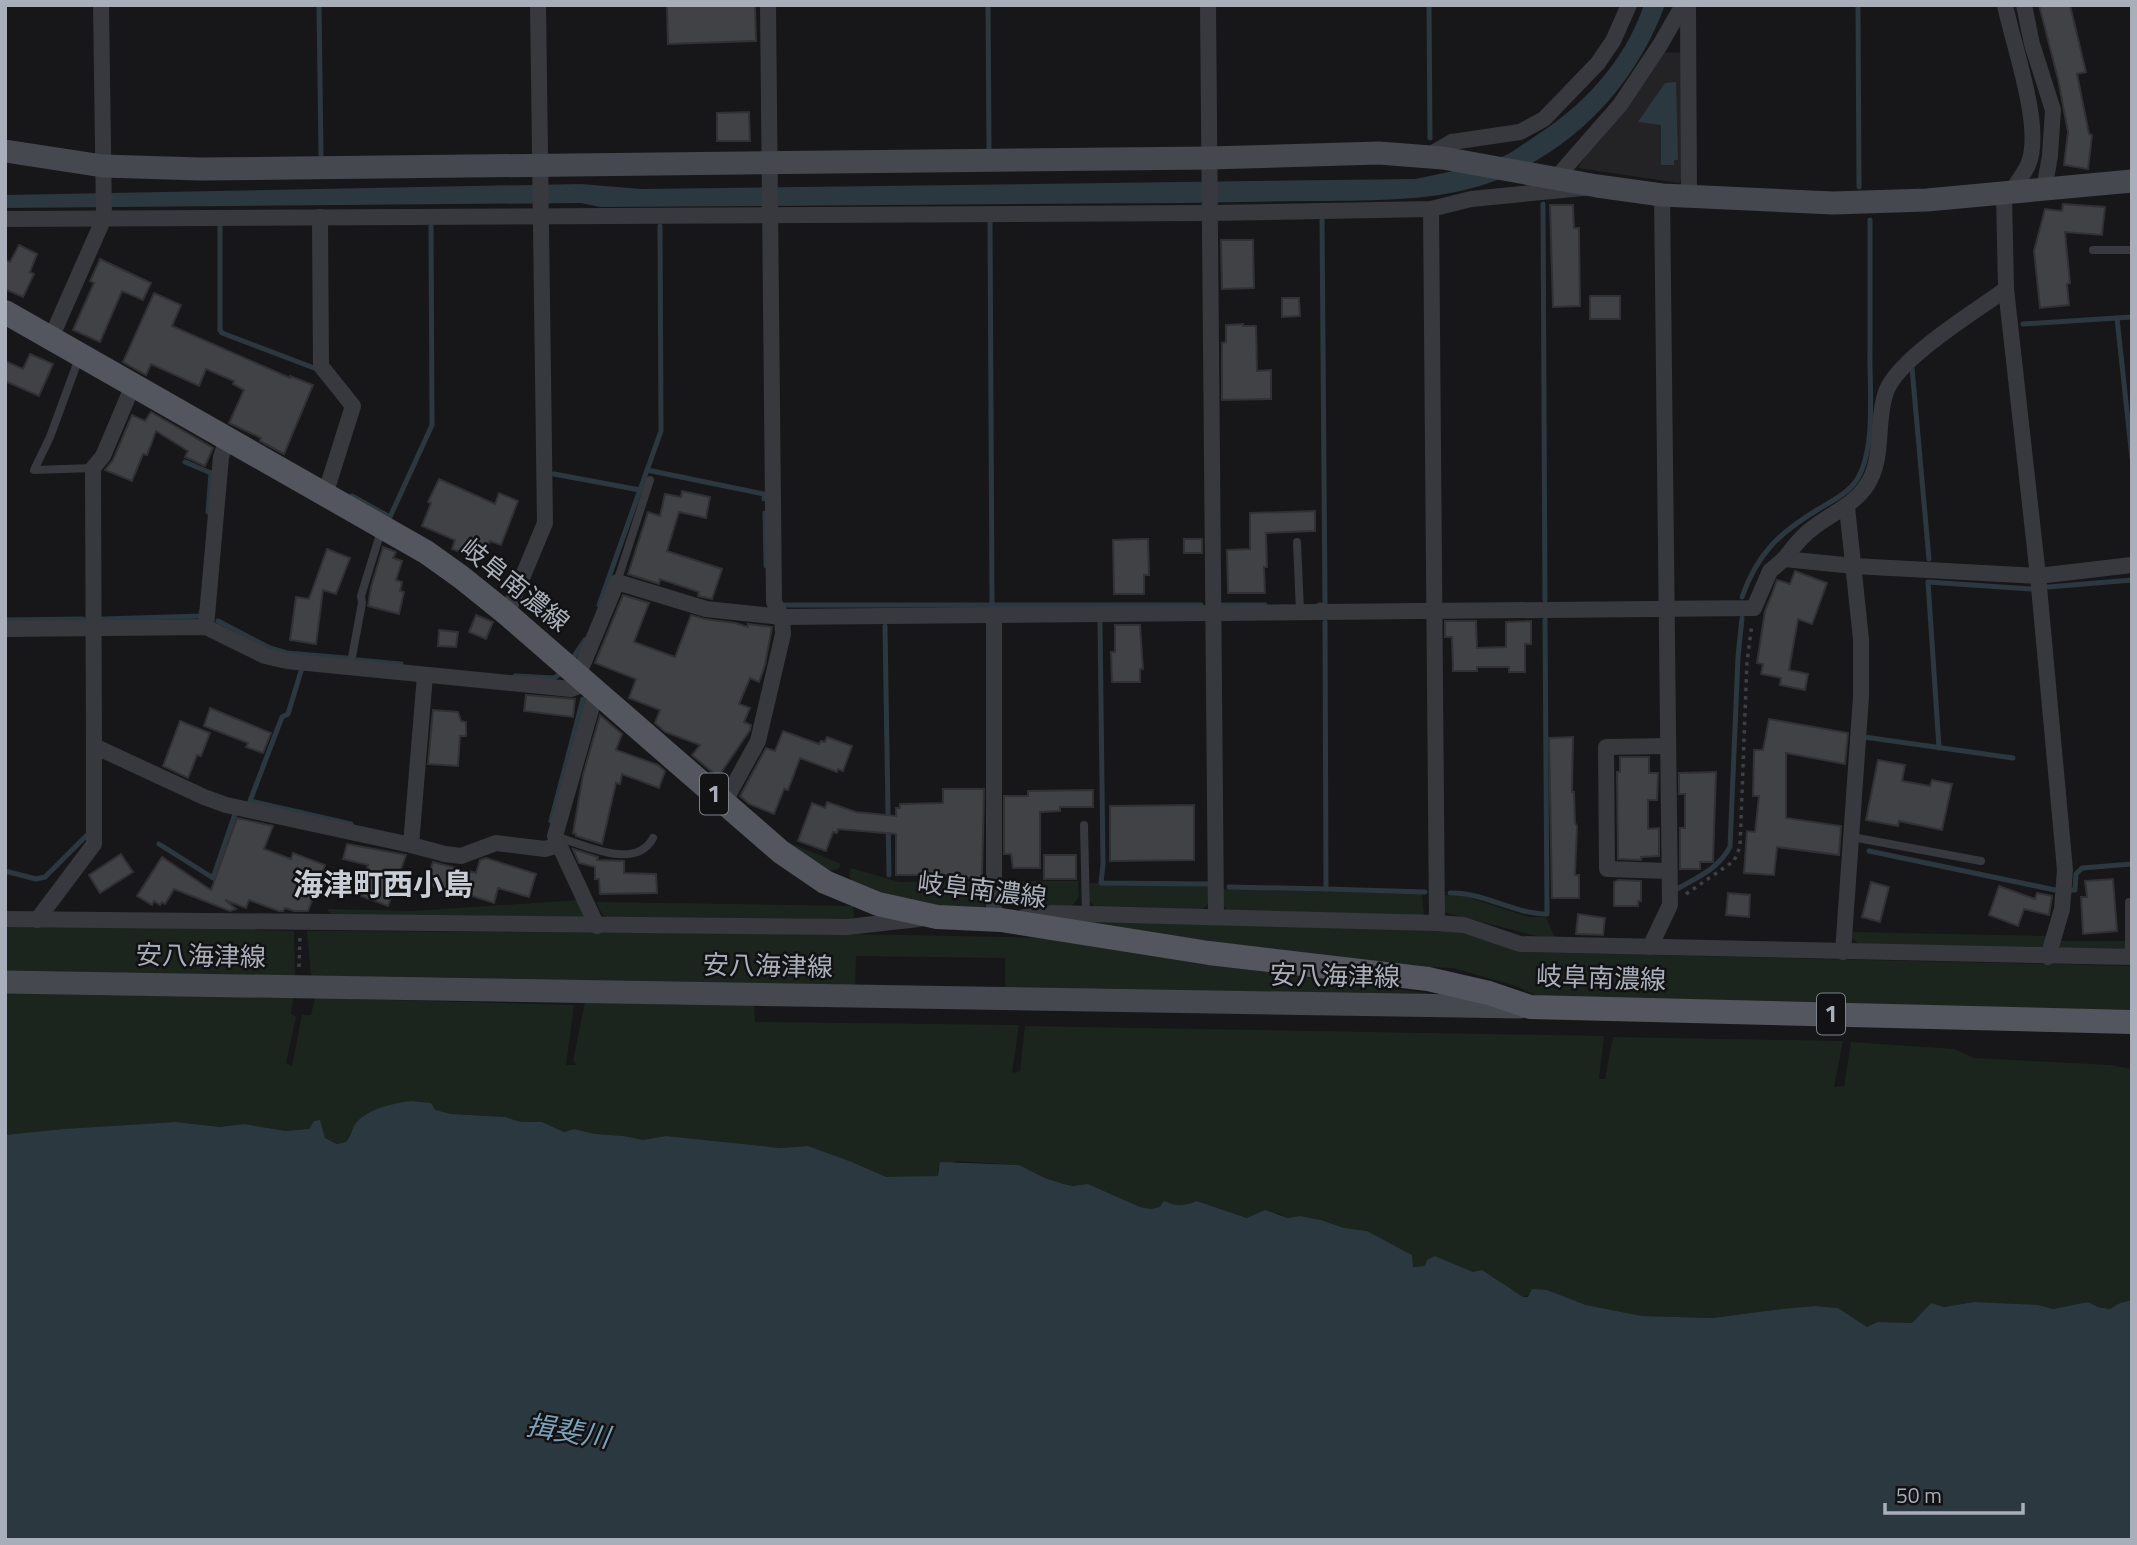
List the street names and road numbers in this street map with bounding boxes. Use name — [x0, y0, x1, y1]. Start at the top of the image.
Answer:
street label: 岐阜南濃線 — [453, 529, 578, 641]
road number: 1 — [700, 774, 728, 814]
street label: 岐阜南濃線 — [915, 862, 1049, 917]
street label: 安八海津線 — [136, 935, 266, 976]
street label: 安八海津線 — [703, 945, 833, 986]
street label: 安八海津線 — [1270, 955, 1400, 996]
street label: 岐阜南濃線 — [1535, 956, 1667, 999]
road number: 1 — [1817, 994, 1845, 1034]

